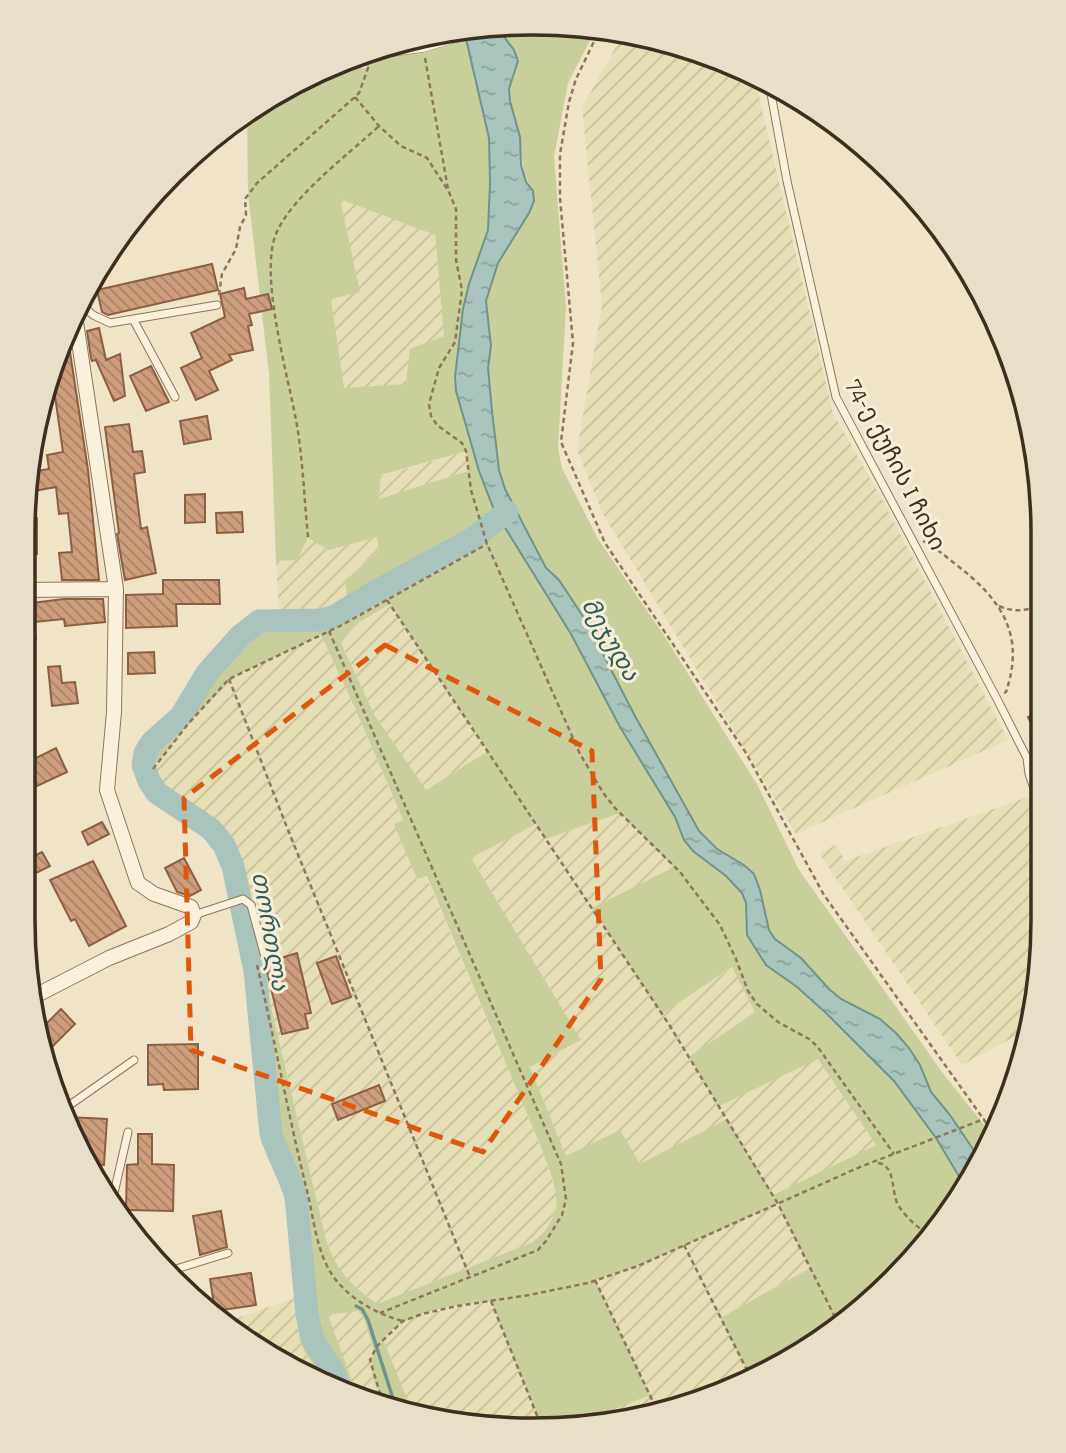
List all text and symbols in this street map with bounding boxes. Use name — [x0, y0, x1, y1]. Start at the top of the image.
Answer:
street label: 74-ე ქუჩის I ჩიხი — [842, 373, 952, 555]
water label: მეჯუდა — [576, 593, 647, 686]
water label: თორთლა — [246, 869, 296, 993]

